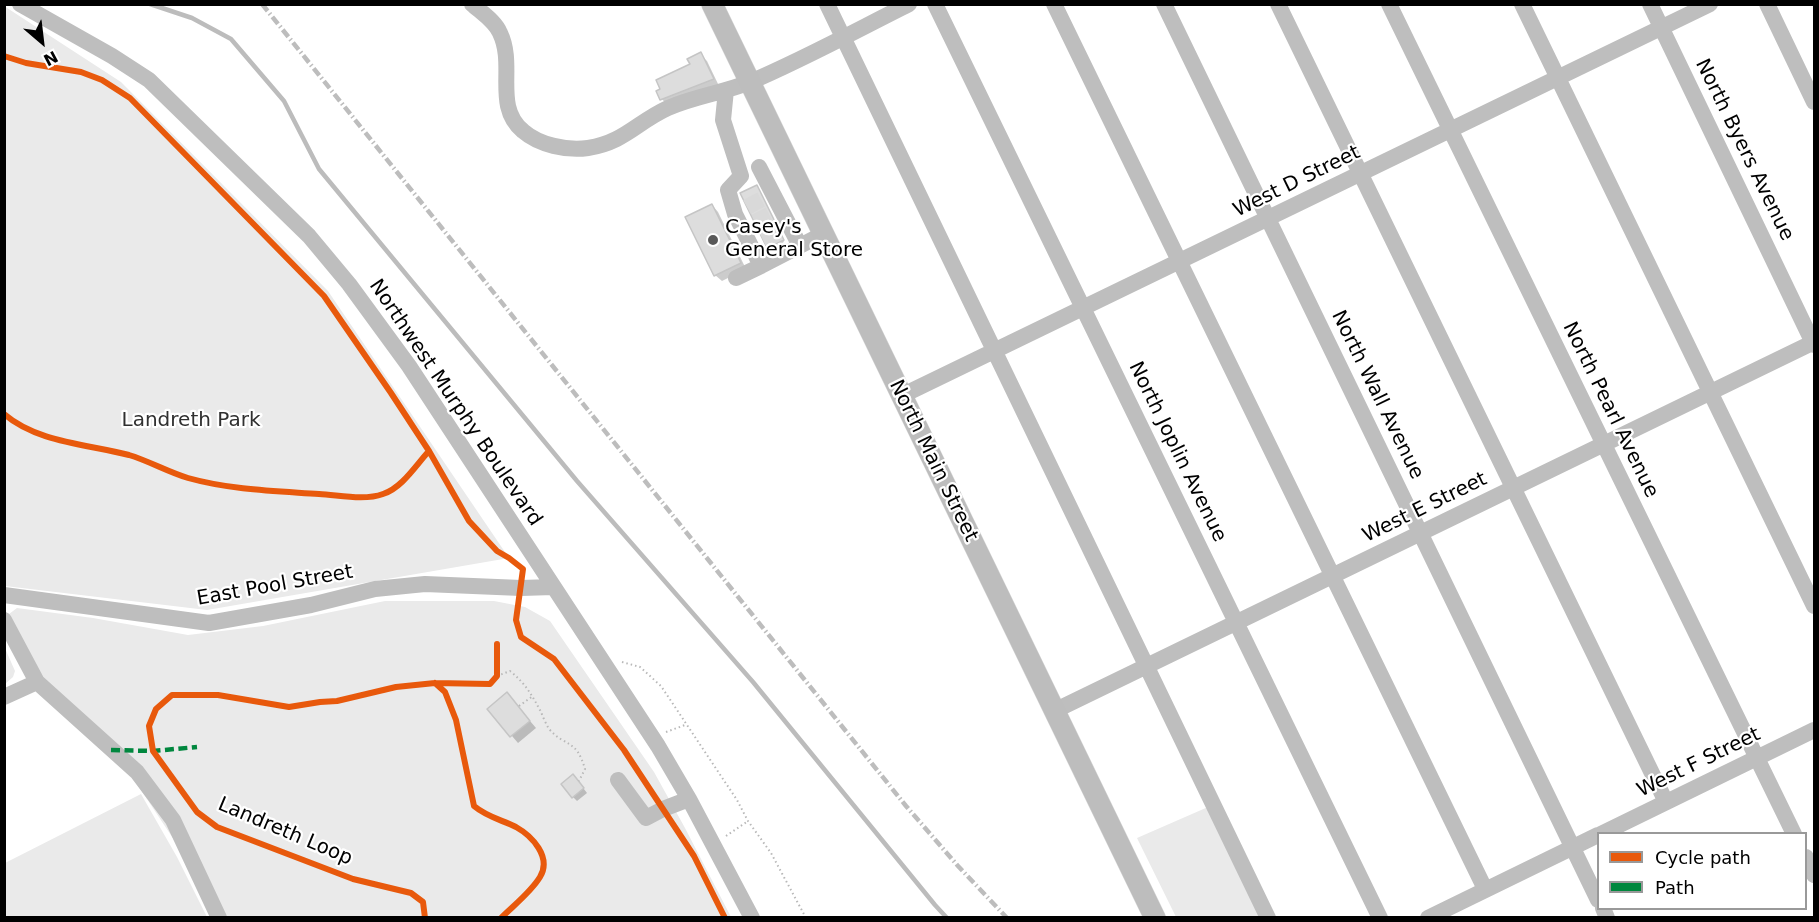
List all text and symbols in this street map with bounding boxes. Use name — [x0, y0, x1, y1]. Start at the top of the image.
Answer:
north arrow — [12, 12, 72, 72]
text: N — [40, 47, 61, 70]
street label: North Byers Avenue — [1689, 55, 1799, 245]
street label: West D Street — [1230, 141, 1364, 223]
place label: Casey's General Store — [725, 216, 863, 263]
marker: Casey's General Store — [706, 233, 720, 247]
street label: Northwest Murphy Boulevard — [363, 275, 547, 531]
street label: North Wall Avenue — [1326, 307, 1428, 483]
street label: North Pearl Avenue — [1557, 318, 1663, 502]
street label: North Joplin Avenue — [1123, 358, 1231, 546]
street label: North Main Street — [883, 376, 983, 546]
park label: Landreth Park — [122, 409, 260, 433]
street label: West E Street — [1359, 468, 1491, 548]
street label: East Pool Street — [195, 560, 355, 612]
street label: West F Street — [1633, 723, 1765, 803]
street label: Landreth Loop — [214, 793, 356, 871]
legend — [1597, 832, 1807, 910]
text: Cycle path — [1655, 847, 1751, 868]
text: Path — [1655, 877, 1695, 898]

